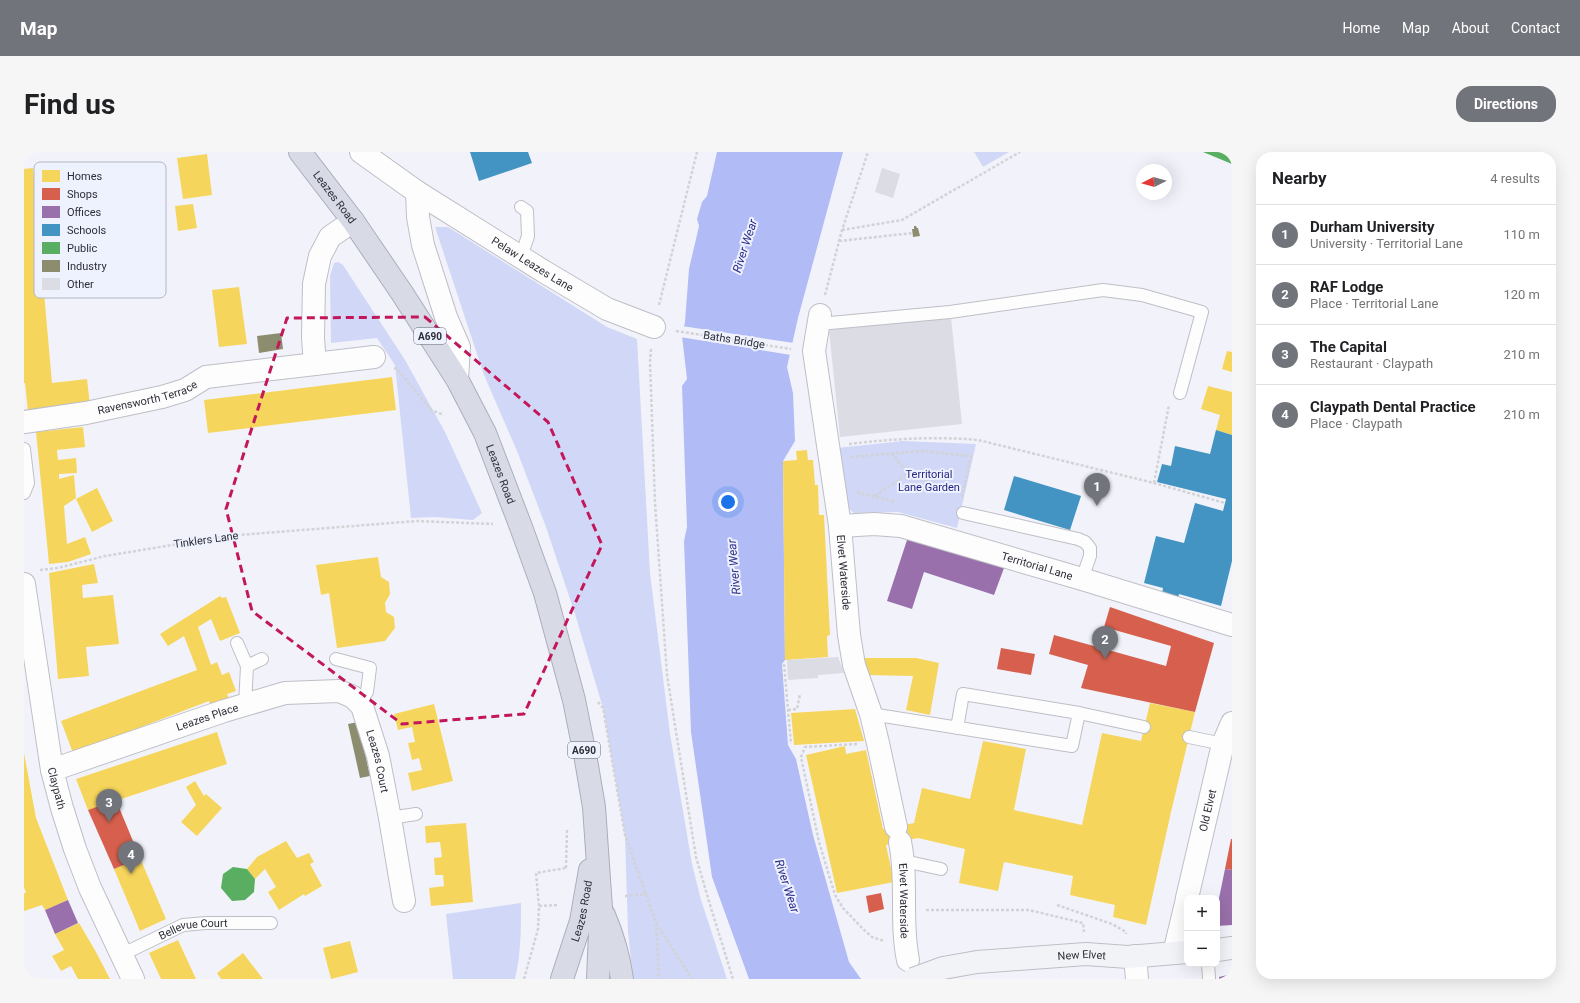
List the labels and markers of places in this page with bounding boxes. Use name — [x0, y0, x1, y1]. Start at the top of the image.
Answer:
pin: 1 — [1084, 473, 1110, 506]
pin: 2 — [1092, 626, 1118, 659]
pin: 3 — [96, 789, 122, 822]
pin: 4 — [118, 841, 144, 874]

